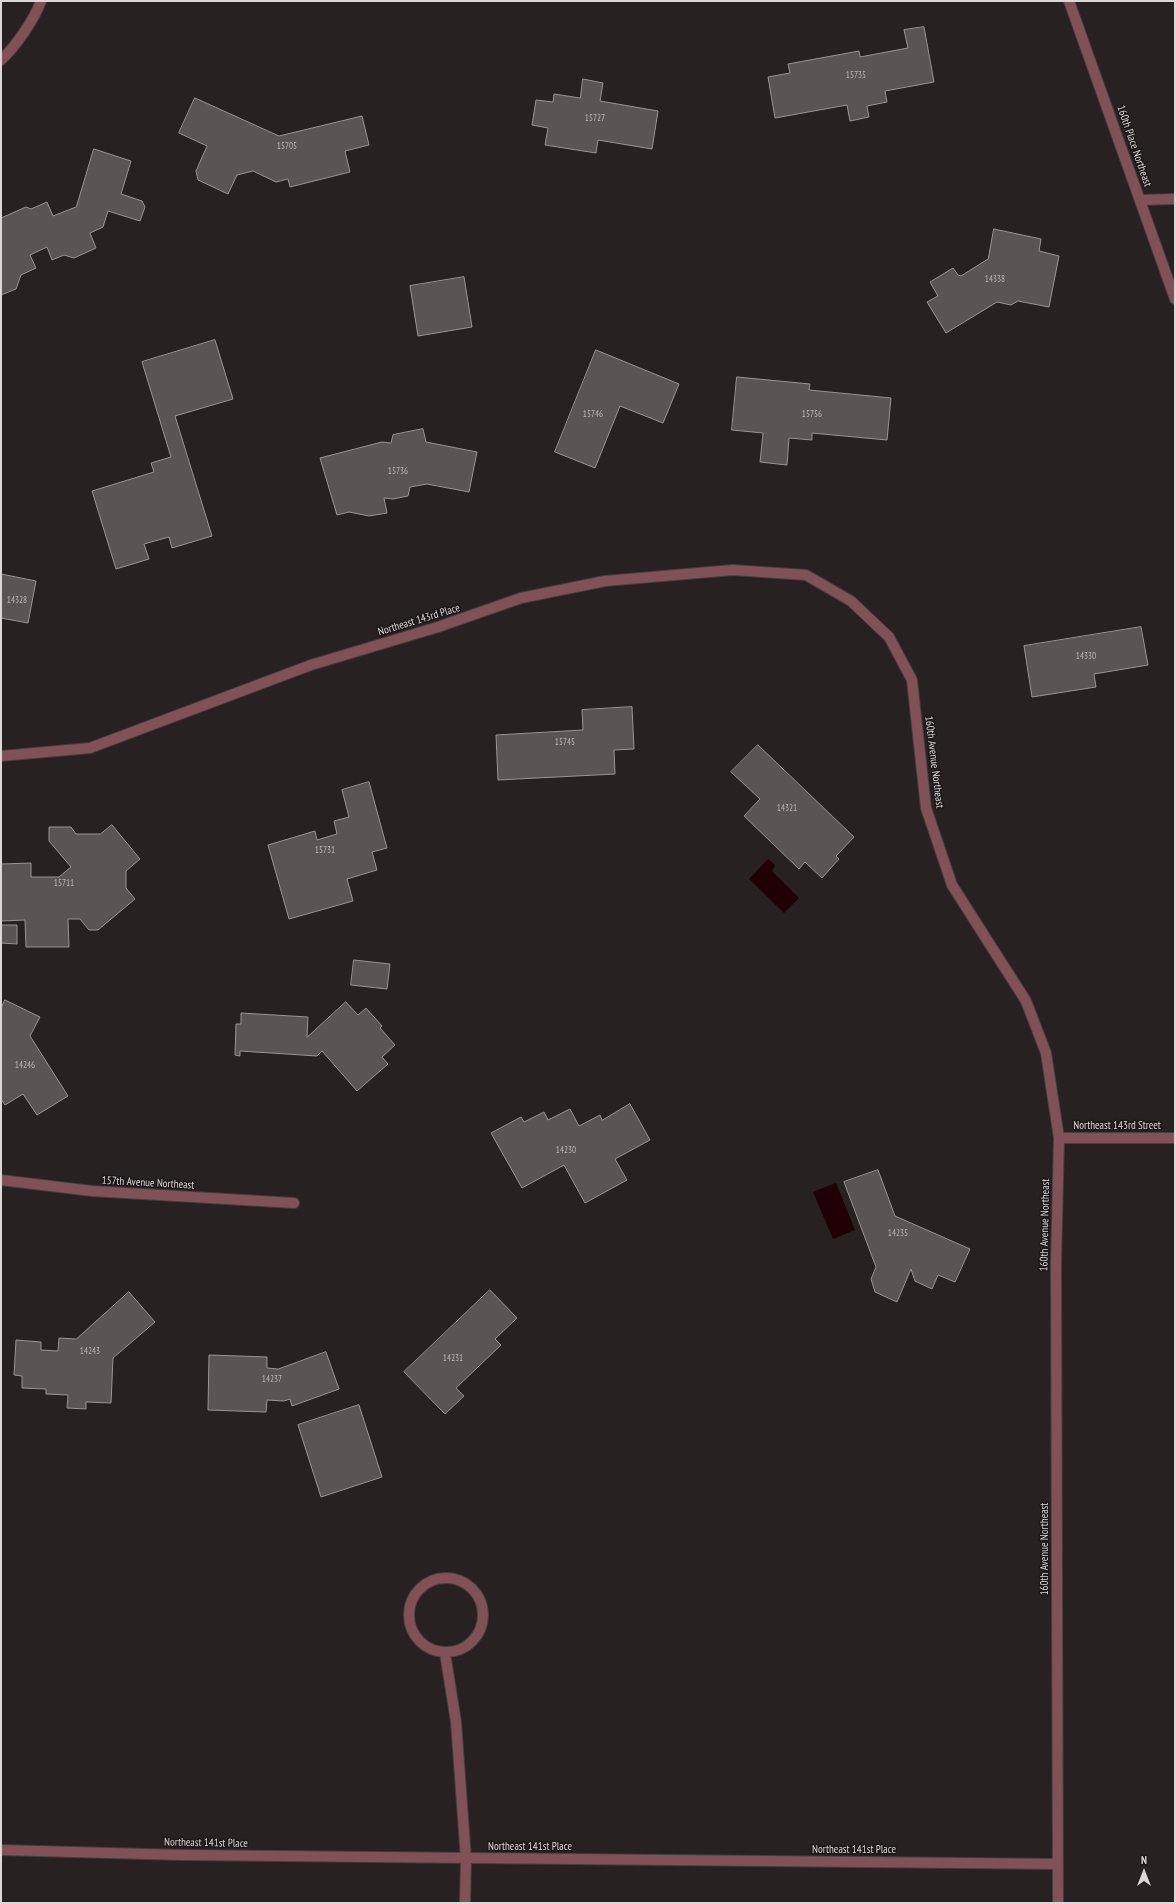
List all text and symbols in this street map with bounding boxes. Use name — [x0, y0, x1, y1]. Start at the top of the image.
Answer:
house number: 15735 — [846, 70, 866, 80]
street label: 160th Place Northeast — [1114, 104, 1154, 188]
house number: 15727 — [585, 113, 605, 123]
house number: 15705 — [277, 141, 297, 151]
house number: 14338 — [985, 274, 1005, 284]
house number: 15746 — [583, 409, 603, 419]
house number: 15756 — [802, 409, 822, 419]
house number: 15736 — [388, 466, 408, 476]
house number: 14328 — [7, 595, 27, 605]
street label: Northeast 143rd Place — [376, 601, 462, 639]
house number: 14330 — [1076, 651, 1096, 661]
street label: 160th Avenue Northeast — [922, 715, 946, 809]
house number: 15745 — [555, 737, 575, 747]
house number: 14321 — [777, 803, 797, 813]
house number: 15731 — [315, 845, 335, 855]
house number: 15711 — [54, 878, 74, 888]
house number: 14246 — [15, 1060, 35, 1070]
street label: Northeast 143rd Street — [1073, 1119, 1161, 1133]
house number: 14230 — [556, 1145, 576, 1155]
street label: 157th Avenue Northeast — [101, 1174, 195, 1192]
street label: 160th Avenue Northeast — [1038, 1179, 1052, 1271]
house number: 14235 — [888, 1228, 908, 1238]
house number: 14243 — [80, 1346, 100, 1356]
house number: 14231 — [443, 1353, 463, 1363]
house number: 14237 — [262, 1374, 282, 1384]
street label: 160th Avenue Northeast — [1038, 1503, 1052, 1595]
street label: Northeast 141st Place — [164, 1836, 248, 1850]
street label: Northeast 141st Place — [488, 1840, 572, 1854]
street label: Northeast 141st Place — [812, 1843, 896, 1857]
north arrow — [1124, 1852, 1164, 1892]
text: N — [1141, 1853, 1147, 1867]

